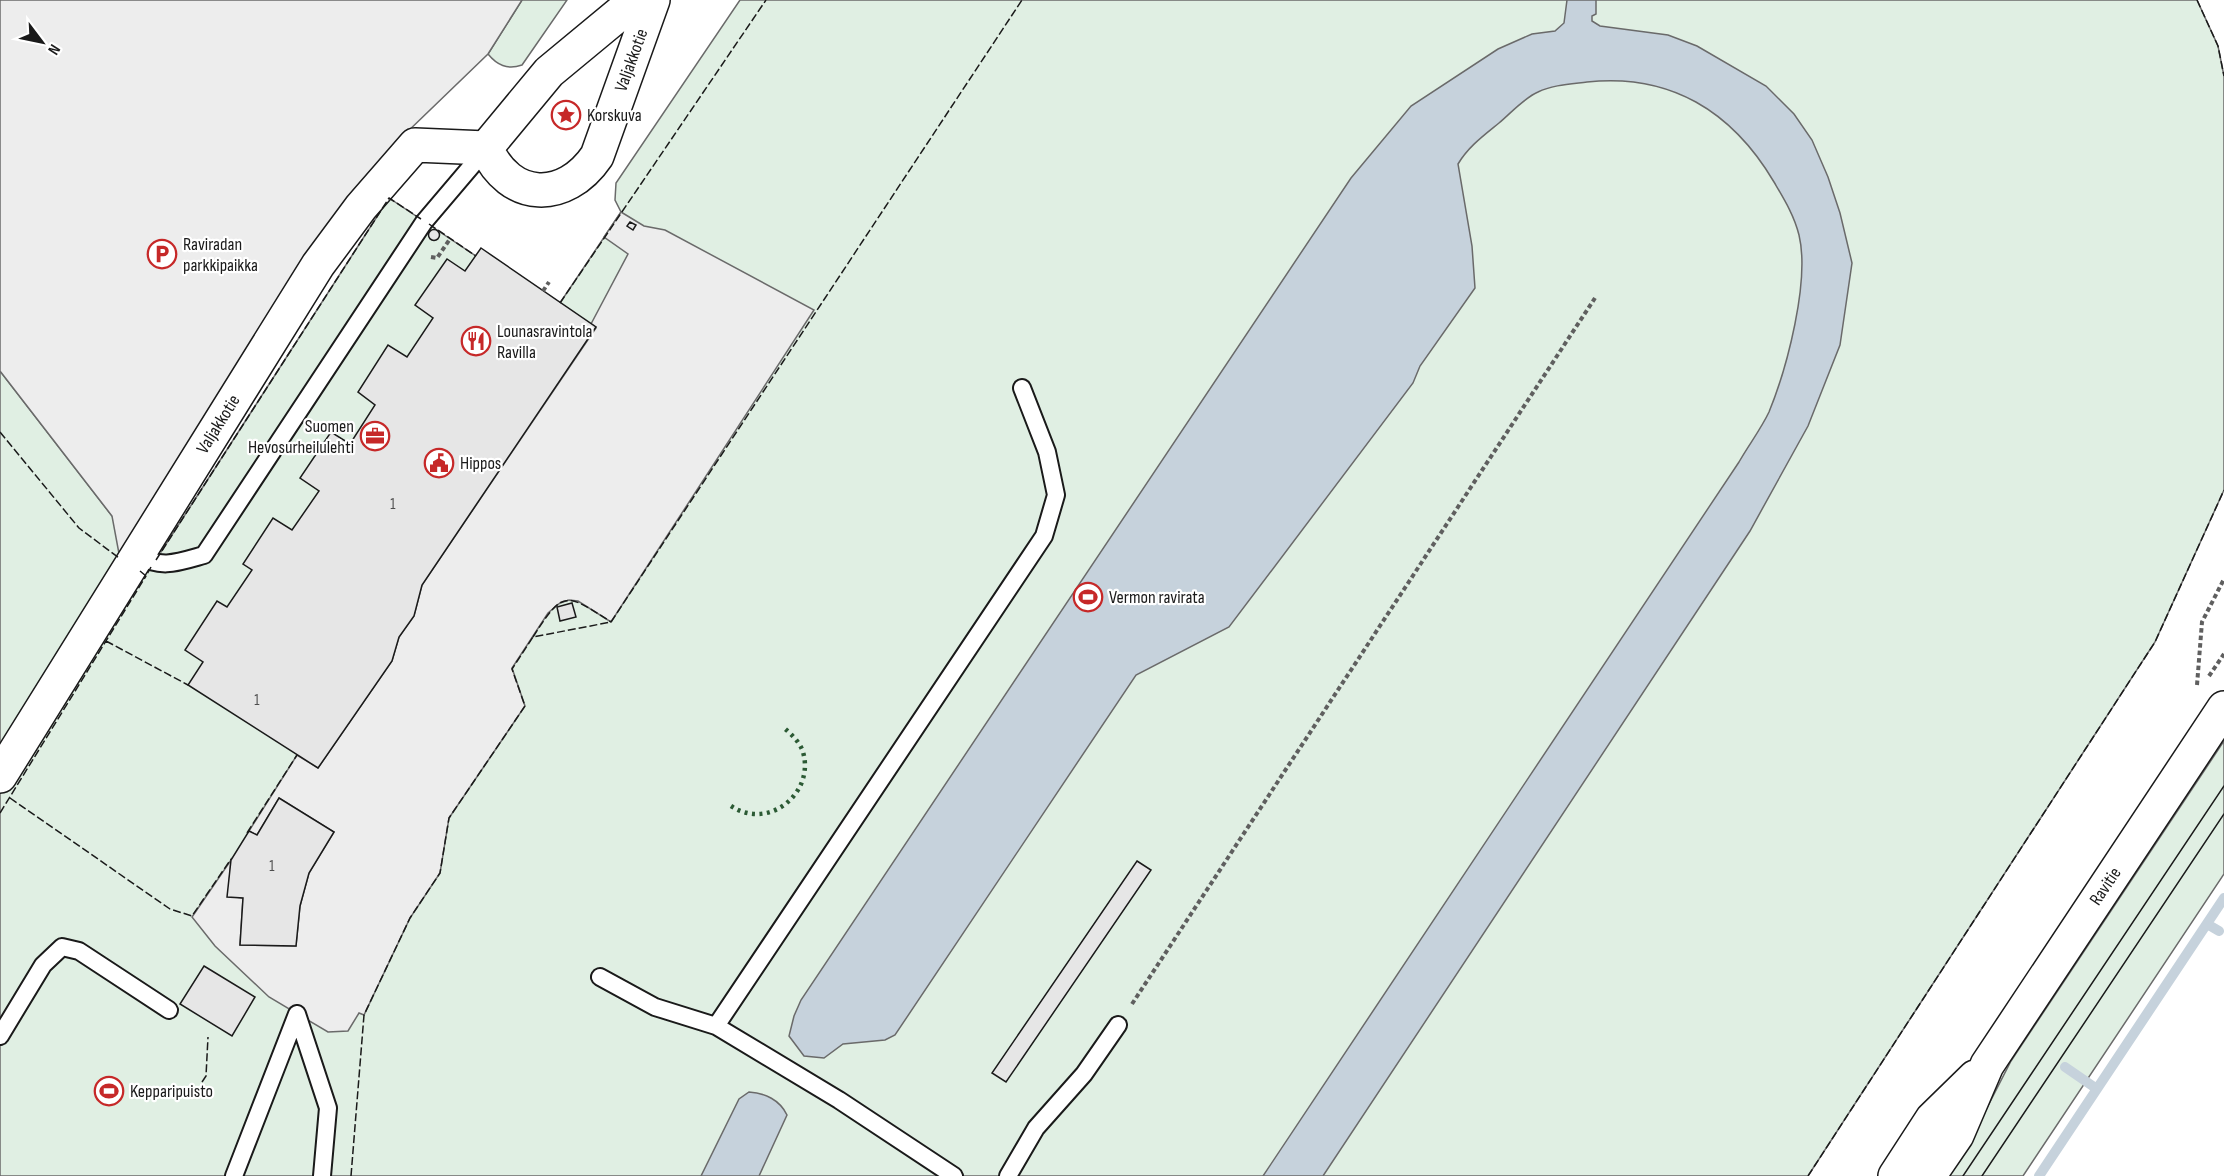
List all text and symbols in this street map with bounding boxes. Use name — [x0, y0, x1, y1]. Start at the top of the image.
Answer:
north arrow — [12, 12, 72, 72]
street label: Valjakkotie — [610, 26, 653, 94]
text: N — [43, 40, 64, 58]
place icon: Korskuva — [550, 99, 582, 131]
place label: Korskuva — [587, 105, 642, 126]
place label: Raviradan parkkipaikka — [183, 234, 258, 276]
parking icon: Raviradan parkkipaikka — [146, 238, 178, 270]
place label: Lounasravintola Ravilla — [497, 321, 593, 363]
restaurant icon: Lounasravintola Ravilla — [460, 325, 492, 357]
street label: Valjakkotie — [192, 391, 245, 458]
place label: Suomen Hevosurheilulehti — [248, 416, 354, 458]
office icon: Suomen Hevosurheilulehti — [359, 420, 391, 452]
public building icon: Hippos — [423, 447, 455, 479]
place label: Hippos — [460, 453, 501, 474]
house number: 1 — [390, 495, 396, 514]
sports icon: Vermon ravirata — [1072, 581, 1104, 613]
place label: Vermon ravirata — [1109, 587, 1205, 608]
house number: 1 — [254, 691, 260, 710]
house number: 1 — [269, 857, 275, 876]
street label: Ravitie — [2085, 863, 2126, 909]
sports icon: Kepparipuisto — [93, 1075, 125, 1107]
place label: Kepparipuisto — [130, 1081, 213, 1102]

